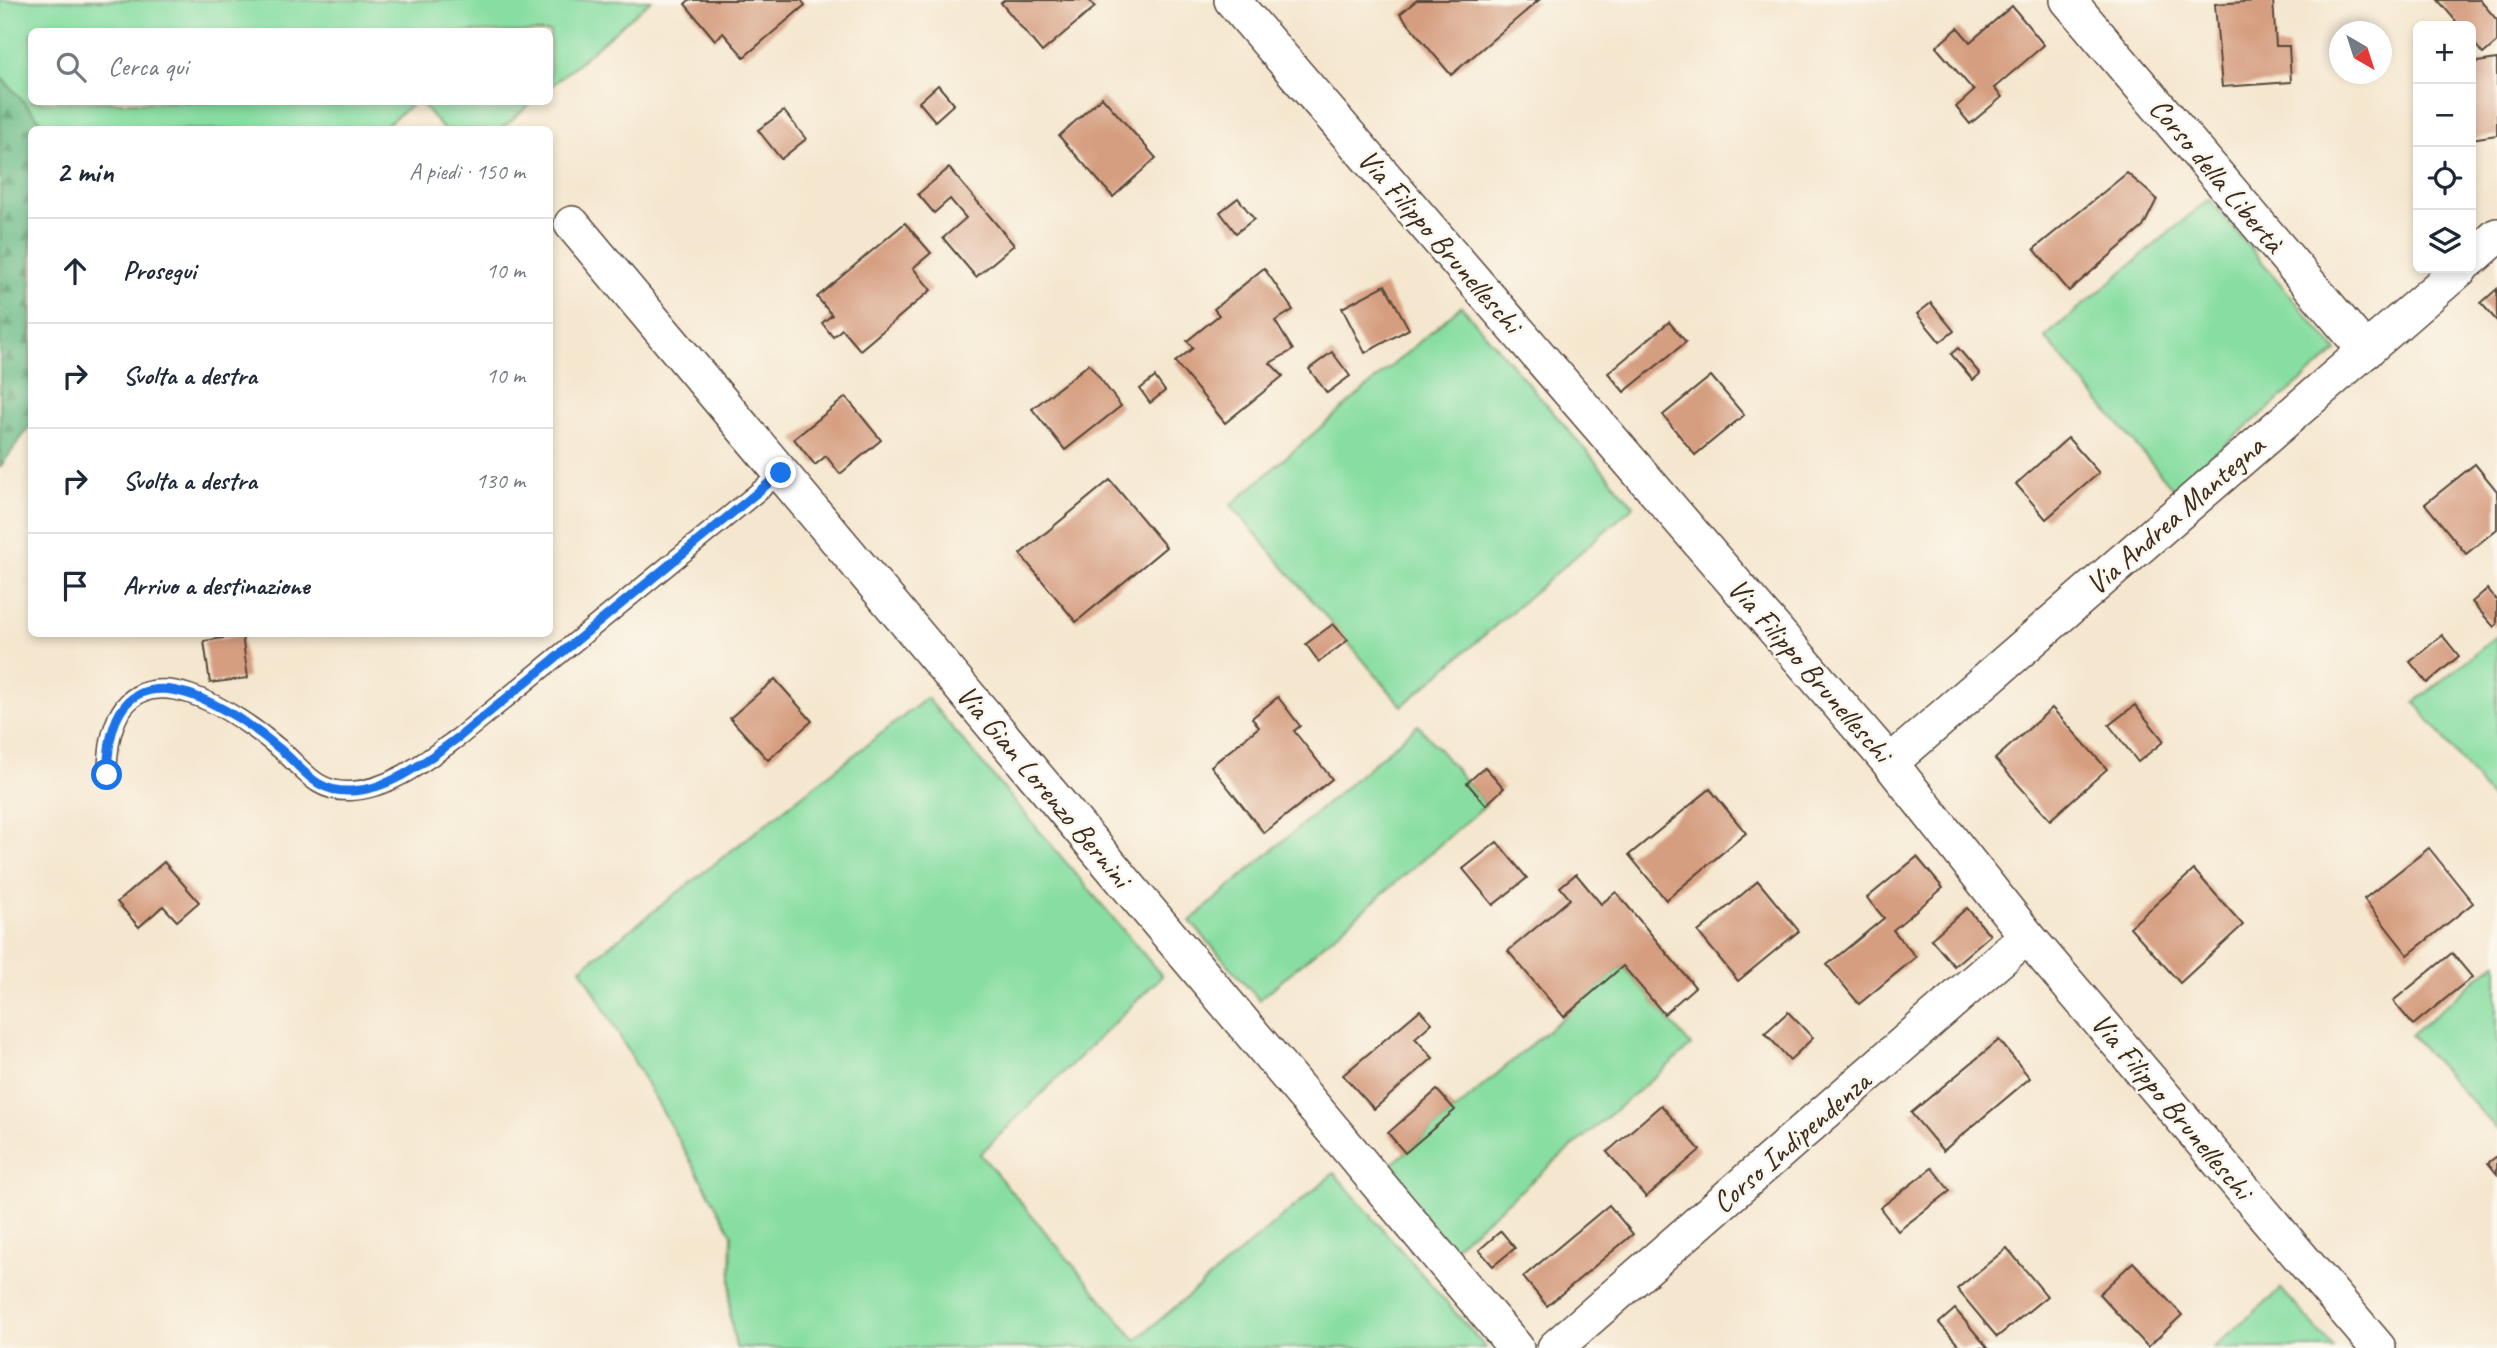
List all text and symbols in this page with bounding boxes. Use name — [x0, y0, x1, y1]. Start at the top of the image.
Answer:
north arrow — [2329, 21, 2392, 84]
map controls — [2413, 21, 2476, 273]
button: + — [2413, 21, 2476, 84]
search box — [28, 28, 553, 105]
icon: search — [52, 48, 90, 86]
text: Cerca qui — [108, 50, 188, 83]
button: − — [2413, 84, 2476, 147]
street label: Corso della Libertà — [2141, 90, 2294, 262]
street label: Via Filippo Brunelleschi — [1350, 141, 1533, 344]
button: locate — [2413, 147, 2476, 210]
text: 2 min — [56, 153, 113, 191]
text: A piedi · 150 m — [409, 157, 525, 186]
button: layers — [2413, 210, 2476, 273]
icon: ahead — [56, 252, 94, 290]
text: Prosegui — [123, 254, 196, 287]
text: 10 m — [486, 256, 525, 285]
icon: right — [56, 357, 94, 395]
text: Svolta a destra — [123, 359, 257, 392]
text: 10 m — [486, 361, 525, 390]
street label: Via Andrea Mantegna — [2078, 426, 2274, 603]
route end — [765, 457, 796, 488]
icon: right — [56, 462, 94, 500]
text: Svolta a destra — [123, 464, 257, 497]
text: 130 m — [476, 466, 525, 495]
icon: arrive — [56, 567, 94, 605]
text: Arrivo a destinazione — [123, 569, 309, 602]
street label: Via Filippo Brunelleschi — [1720, 570, 1903, 773]
street label: Via Gian Lorenzo Bernini — [948, 677, 1142, 898]
route start — [91, 759, 122, 790]
street label: Via Filippo Brunelleschi — [2083, 1005, 2263, 1210]
street label: Corso Indipendenza — [1704, 1061, 1880, 1221]

